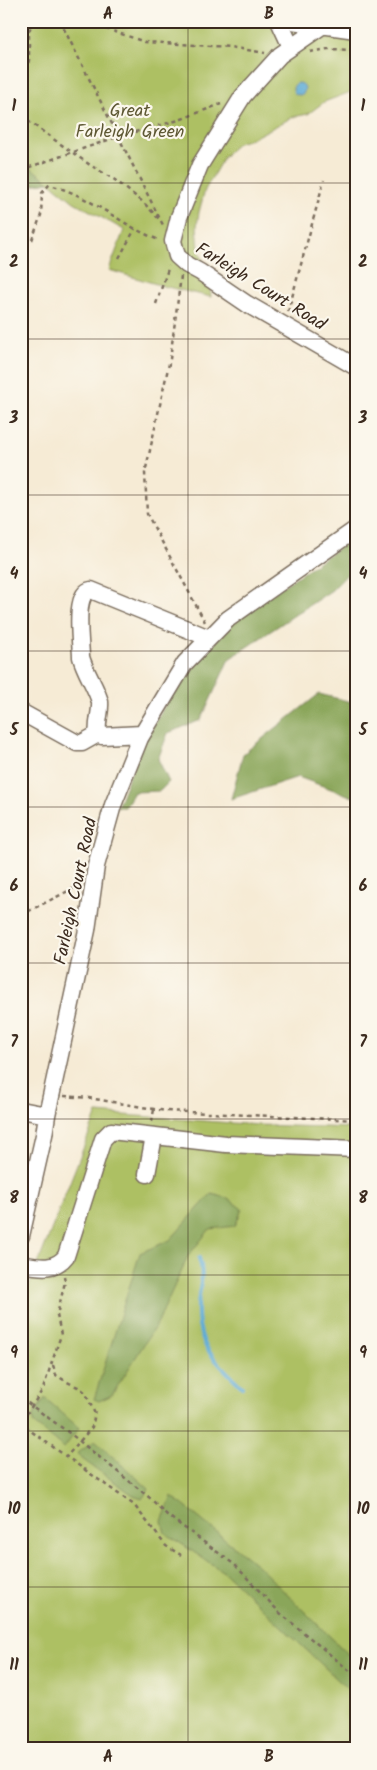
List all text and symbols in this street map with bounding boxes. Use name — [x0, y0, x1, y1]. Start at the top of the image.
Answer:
text: A — [103, 2, 113, 27]
text: B — [264, 2, 274, 27]
text: 1 — [12, 94, 17, 119]
text: 1 — [361, 94, 366, 119]
park label: Great Farleigh Green — [76, 97, 184, 147]
street label: Farleigh Court Road — [189, 235, 332, 340]
text: 2 — [9, 250, 19, 275]
text: 2 — [358, 250, 368, 275]
text: 3 — [9, 406, 19, 431]
text: 3 — [358, 406, 368, 431]
text: 4 — [10, 562, 19, 587]
text: 4 — [359, 562, 368, 587]
text: 5 — [9, 718, 20, 743]
text: 5 — [358, 718, 369, 743]
street label: Farleigh Court Road — [47, 814, 106, 968]
text: 6 — [10, 874, 19, 899]
text: 6 — [359, 874, 368, 899]
text: 7 — [10, 1030, 18, 1055]
text: 7 — [359, 1030, 367, 1055]
text: 8 — [9, 1186, 19, 1211]
text: 8 — [358, 1186, 368, 1211]
text: 9 — [10, 1341, 18, 1366]
text: 9 — [359, 1341, 367, 1366]
text: 10 — [7, 1497, 21, 1522]
text: 10 — [356, 1497, 370, 1522]
text: 11 — [9, 1653, 19, 1678]
text: 11 — [358, 1653, 368, 1678]
text: A — [103, 1745, 113, 1770]
text: B — [264, 1745, 274, 1770]

